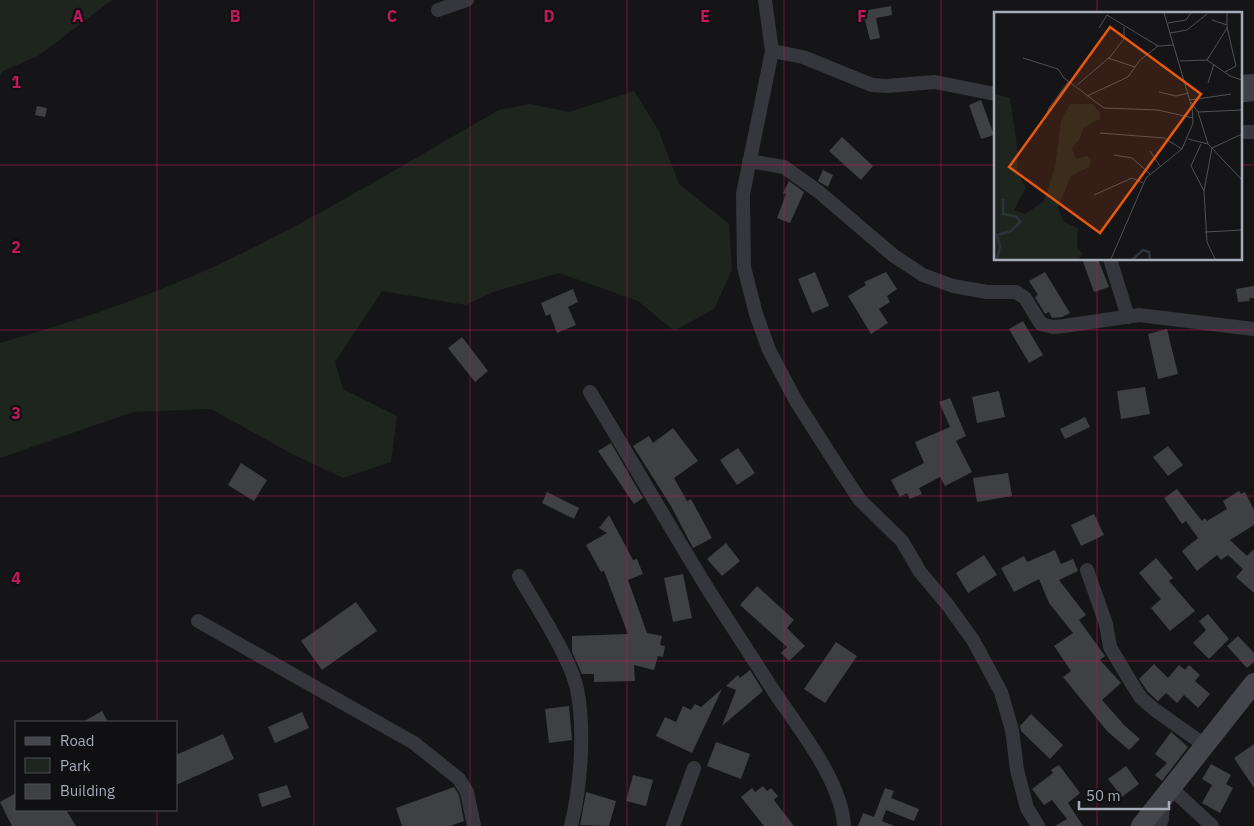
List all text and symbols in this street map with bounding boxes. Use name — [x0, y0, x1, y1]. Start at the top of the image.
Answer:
text: A — [73, 6, 84, 26]
text: B — [230, 6, 241, 26]
text: C — [387, 6, 397, 26]
text: D — [543, 6, 555, 26]
text: E — [700, 6, 710, 26]
text: F — [857, 6, 867, 26]
inset map — [994, 12, 1242, 260]
text: 1 — [11, 72, 21, 92]
text: 2 — [11, 237, 21, 257]
text: 3 — [11, 403, 21, 423]
text: 4 — [11, 568, 21, 588]
legend — [15, 721, 178, 811]
text: Road — [60, 731, 95, 750]
text: Park — [60, 756, 90, 775]
scale bar — [1079, 778, 1169, 810]
text: Building — [60, 781, 115, 800]
text: 50 m — [1086, 786, 1121, 805]

